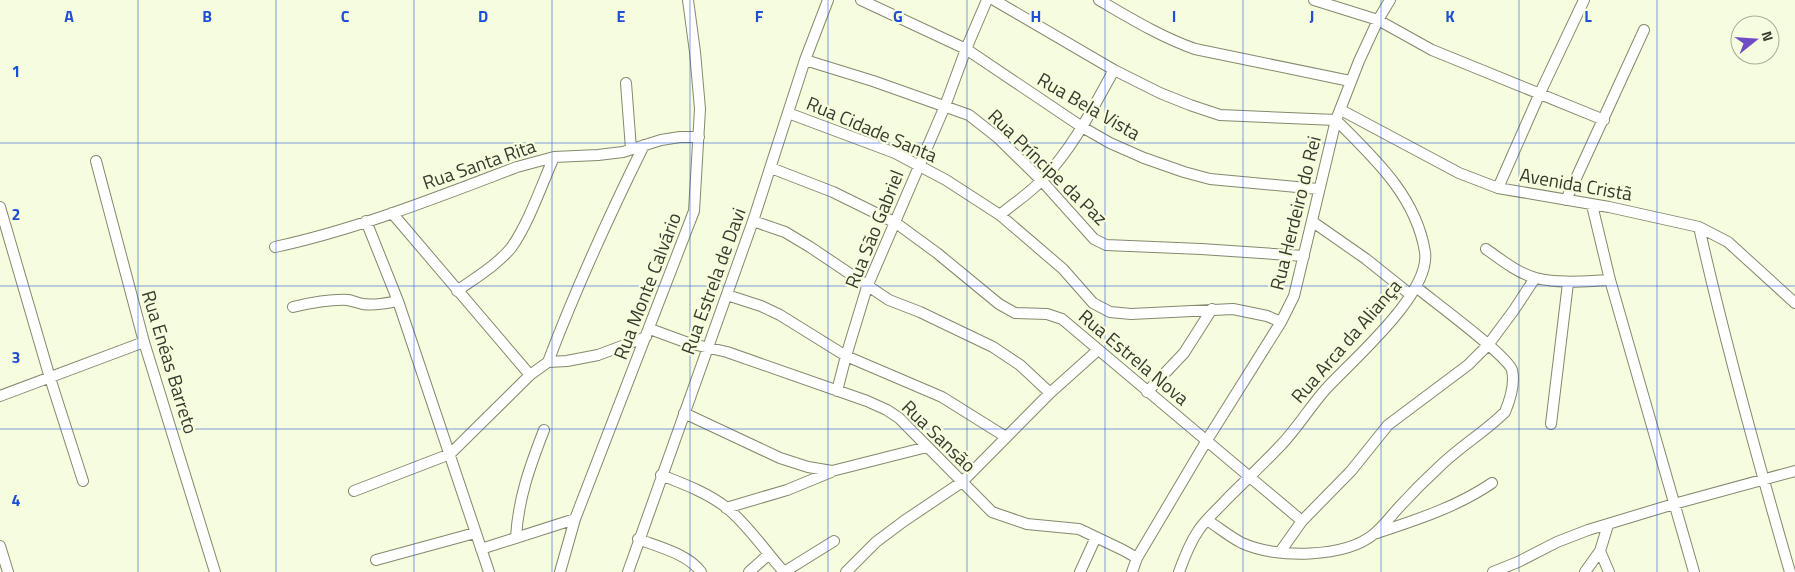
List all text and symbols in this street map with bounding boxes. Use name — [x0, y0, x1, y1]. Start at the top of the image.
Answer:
text: A — [64, 4, 74, 28]
text: B — [202, 4, 212, 28]
text: C — [341, 4, 350, 28]
text: D — [478, 4, 488, 28]
text: E — [617, 4, 626, 28]
text: F — [755, 4, 764, 28]
text: G — [893, 4, 903, 28]
text: H — [1031, 4, 1041, 28]
text: I — [1172, 4, 1176, 28]
text: J — [1310, 4, 1314, 28]
text: K — [1445, 4, 1455, 28]
text: L — [1584, 4, 1592, 28]
north arrow — [1730, 15, 1780, 65]
text: N — [1756, 28, 1779, 44]
text: 1 — [12, 59, 20, 83]
street label: Rua Bela Vista — [1032, 64, 1147, 147]
street label: Rua Cidade Santa — [802, 88, 942, 169]
street label: Rua Príncipe da Paz — [982, 102, 1115, 232]
street label: Rua Santa Rita — [418, 130, 540, 196]
street label: Rua Herdeiro do Rei — [1261, 133, 1328, 293]
street label: Avenida Cristã — [1518, 159, 1635, 208]
street label: Rua São Gabriel — [837, 165, 910, 292]
text: 2 — [12, 202, 20, 226]
street label: Rua Estrela de Davi — [673, 203, 753, 358]
street label: Rua Monte Calvário — [605, 208, 688, 364]
street label: Rua Arca da Aliança — [1283, 272, 1408, 409]
street label: Rua Enéas Barreto — [135, 287, 206, 437]
street label: Rua Estrela Nova — [1073, 302, 1196, 412]
text: 3 — [12, 345, 20, 369]
street label: Rua Sansão — [896, 393, 983, 479]
text: 4 — [12, 488, 21, 512]

